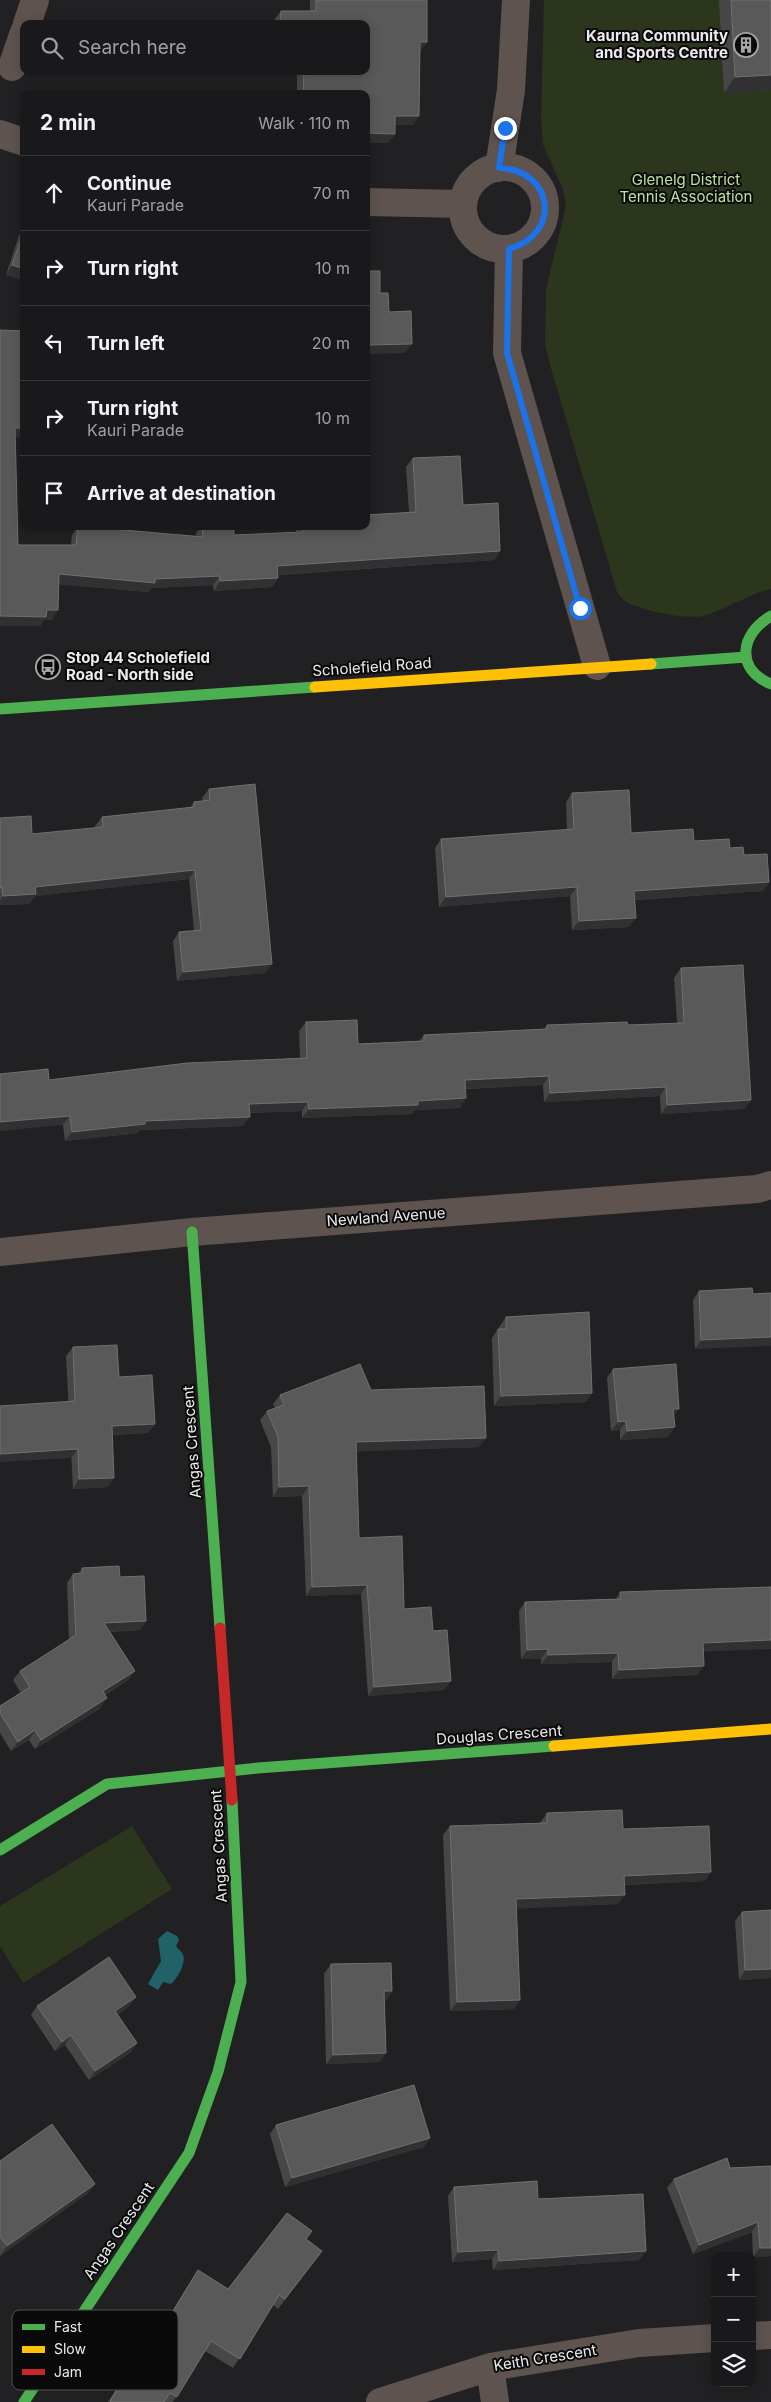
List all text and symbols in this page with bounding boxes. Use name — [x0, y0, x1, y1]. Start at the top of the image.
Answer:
search box — [20, 20, 370, 75]
place label: Kaurna Community and Sports Centre — [586, 26, 728, 62]
building icon: Kaurna Community and Sports Centre — [733, 32, 759, 58]
icon: search — [38, 34, 66, 62]
text: Search here — [78, 36, 187, 59]
text: 2 min — [40, 110, 96, 135]
text: Walk · 110 m — [258, 113, 350, 133]
route end — [494, 117, 517, 140]
park label: Glenelg District Tennis Association — [620, 170, 752, 206]
text: Continue — [87, 172, 172, 195]
icon: ahead — [40, 179, 68, 207]
text: 70 m — [313, 183, 350, 203]
text: Kauri Parade — [87, 195, 184, 215]
icon: right — [40, 254, 68, 282]
text: Turn right — [87, 257, 178, 280]
text: 10 m — [315, 258, 350, 278]
icon: left — [40, 329, 68, 357]
text: Turn left — [87, 332, 165, 355]
text: 20 m — [312, 333, 350, 353]
text: Turn right — [87, 397, 178, 420]
icon: right — [40, 404, 68, 432]
text: 10 m — [315, 408, 350, 428]
text: Kauri Parade — [87, 420, 184, 440]
icon: arrive — [40, 479, 68, 507]
text: Arrive at destination — [87, 482, 276, 505]
route start — [569, 597, 592, 620]
place label: Stop 44 Scholefield Road - North side — [66, 648, 210, 684]
street label: Scholefield Road — [312, 653, 432, 680]
bus stop icon: Stop 44 Scholefield Road - North side — [35, 654, 61, 680]
street label: Newland Avenue — [326, 1203, 446, 1230]
street label: Angas Crescent — [178, 1385, 205, 1499]
street label: Douglas Crescent — [435, 1721, 563, 1748]
street label: Angas Crescent — [206, 1789, 231, 1903]
street label: Angas Crescent — [79, 2178, 158, 2283]
map controls — [711, 2252, 756, 2387]
button: + — [711, 2252, 756, 2297]
button: − — [711, 2297, 756, 2342]
legend — [12, 2310, 178, 2390]
text: Fast — [54, 2318, 82, 2335]
text: Slow — [54, 2340, 86, 2357]
street label: Keith Crescent — [492, 2340, 598, 2375]
button: layers — [711, 2342, 756, 2387]
text: Jam — [54, 2363, 82, 2380]

